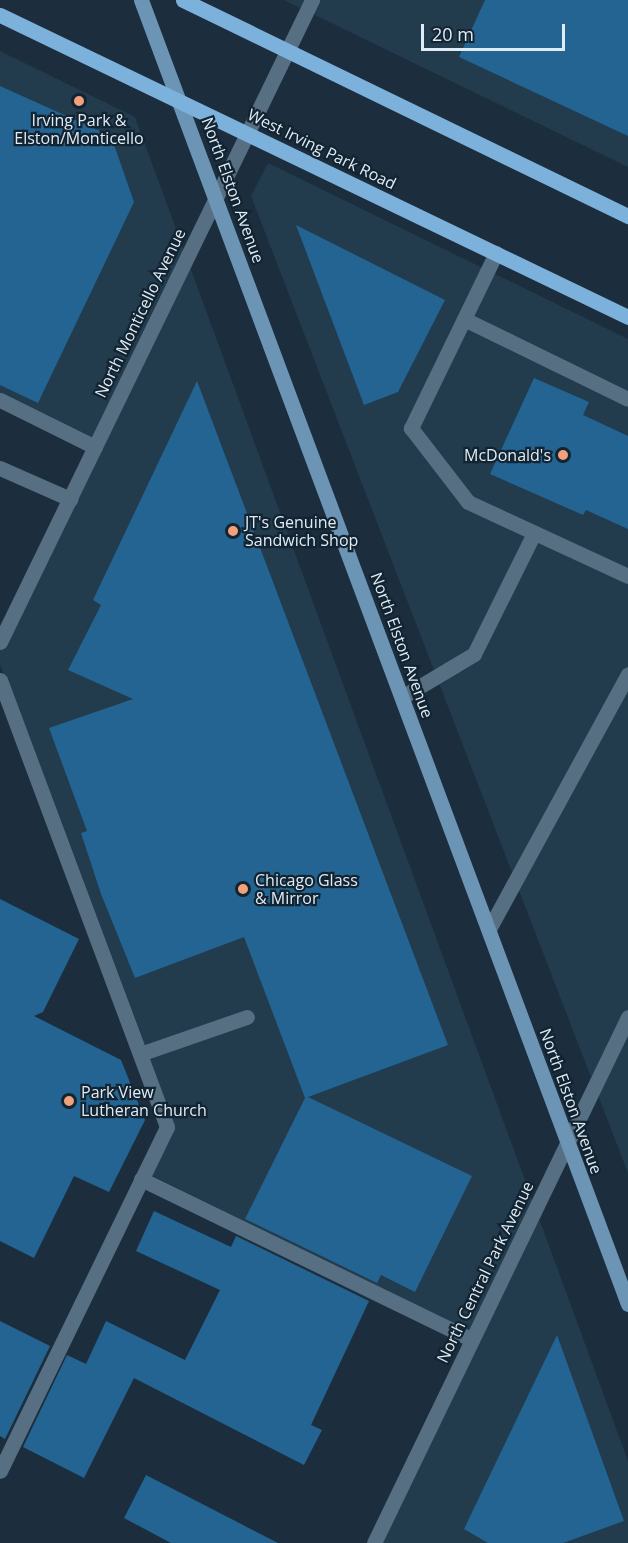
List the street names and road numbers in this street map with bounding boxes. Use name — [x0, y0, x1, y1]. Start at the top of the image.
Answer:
street label: West Irving Park Road — [245, 105, 399, 193]
street label: North Elston Avenue — [198, 115, 268, 265]
street label: North Monticello Avenue — [91, 225, 189, 401]
street label: North Elston Avenue — [367, 570, 437, 720]
street label: North Elston Avenue — [536, 1026, 606, 1176]
street label: North Central Park Avenue — [433, 1178, 537, 1366]

